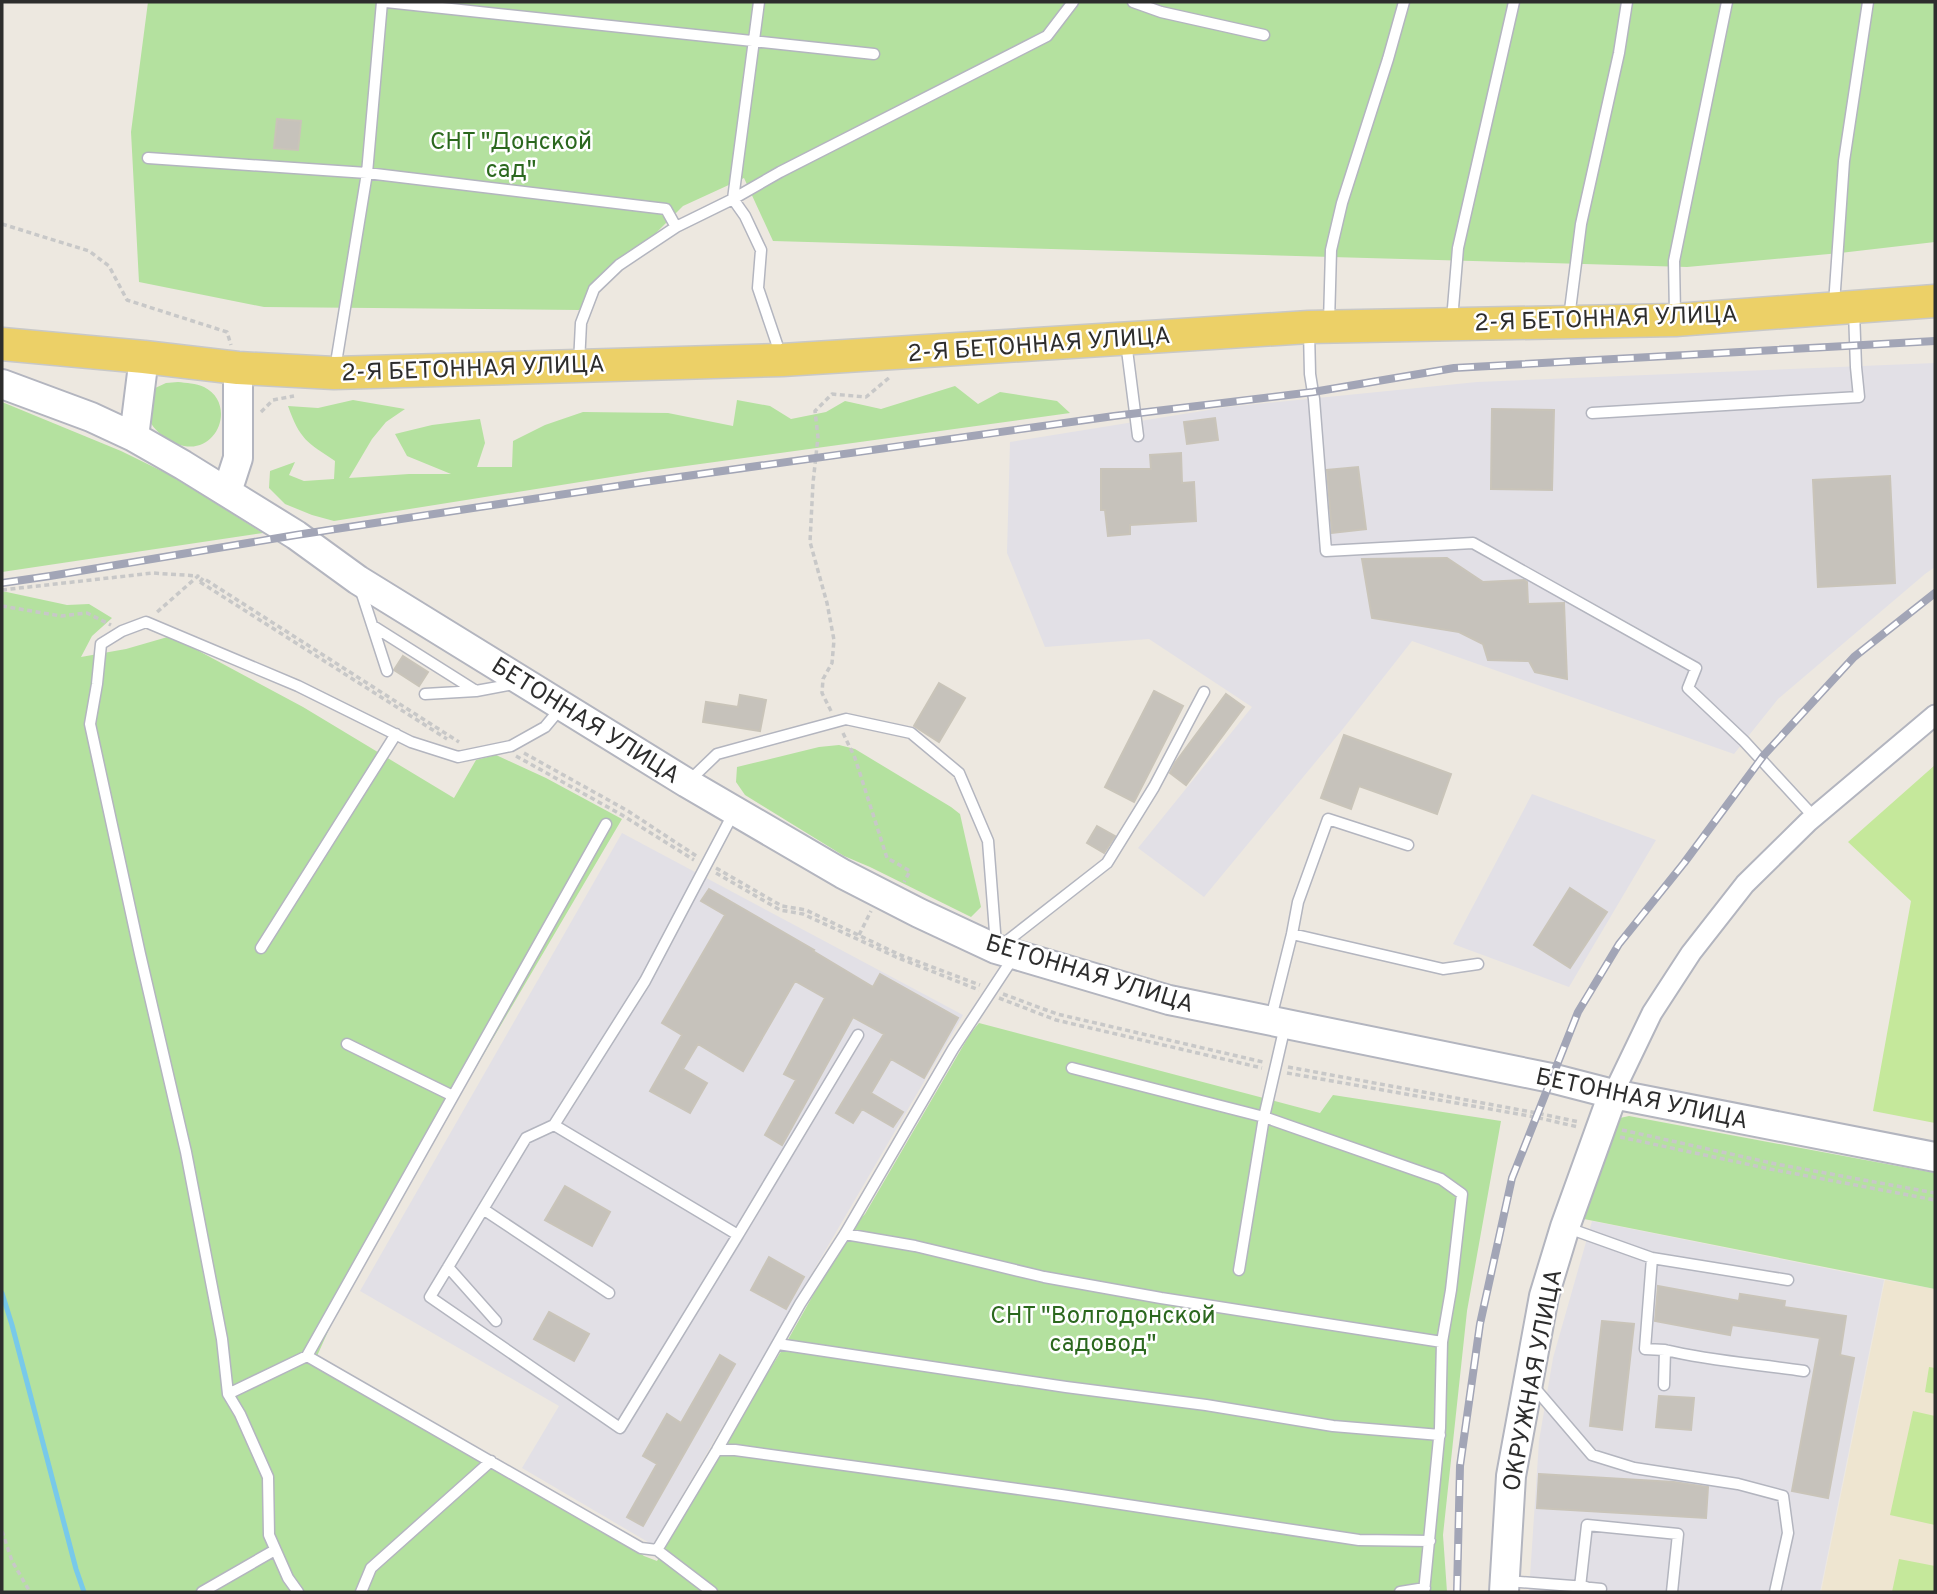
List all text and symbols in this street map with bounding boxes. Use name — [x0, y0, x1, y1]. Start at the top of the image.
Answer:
park label: СНТ "Донской сад" — [430, 128, 592, 186]
street label: 2-Я БЕТОННАЯ УЛИЦА — [1474, 300, 1738, 340]
street label: 2-Я БЕТОННАЯ УЛИЦА — [907, 322, 1172, 370]
street label: 2-Я БЕТОННАЯ УЛИЦА — [341, 350, 605, 390]
street label: БЕТОННАЯ УЛИЦА — [485, 652, 685, 792]
street label: БЕТОННАЯ УЛИЦА — [982, 929, 1197, 1021]
street label: БЕТОННАЯ УЛИЦА — [1533, 1063, 1751, 1137]
street label: ОКРУЖНАЯ УЛИЦА — [1498, 1267, 1570, 1494]
park label: СНТ "Волгодонской садовод" — [990, 1302, 1216, 1360]

